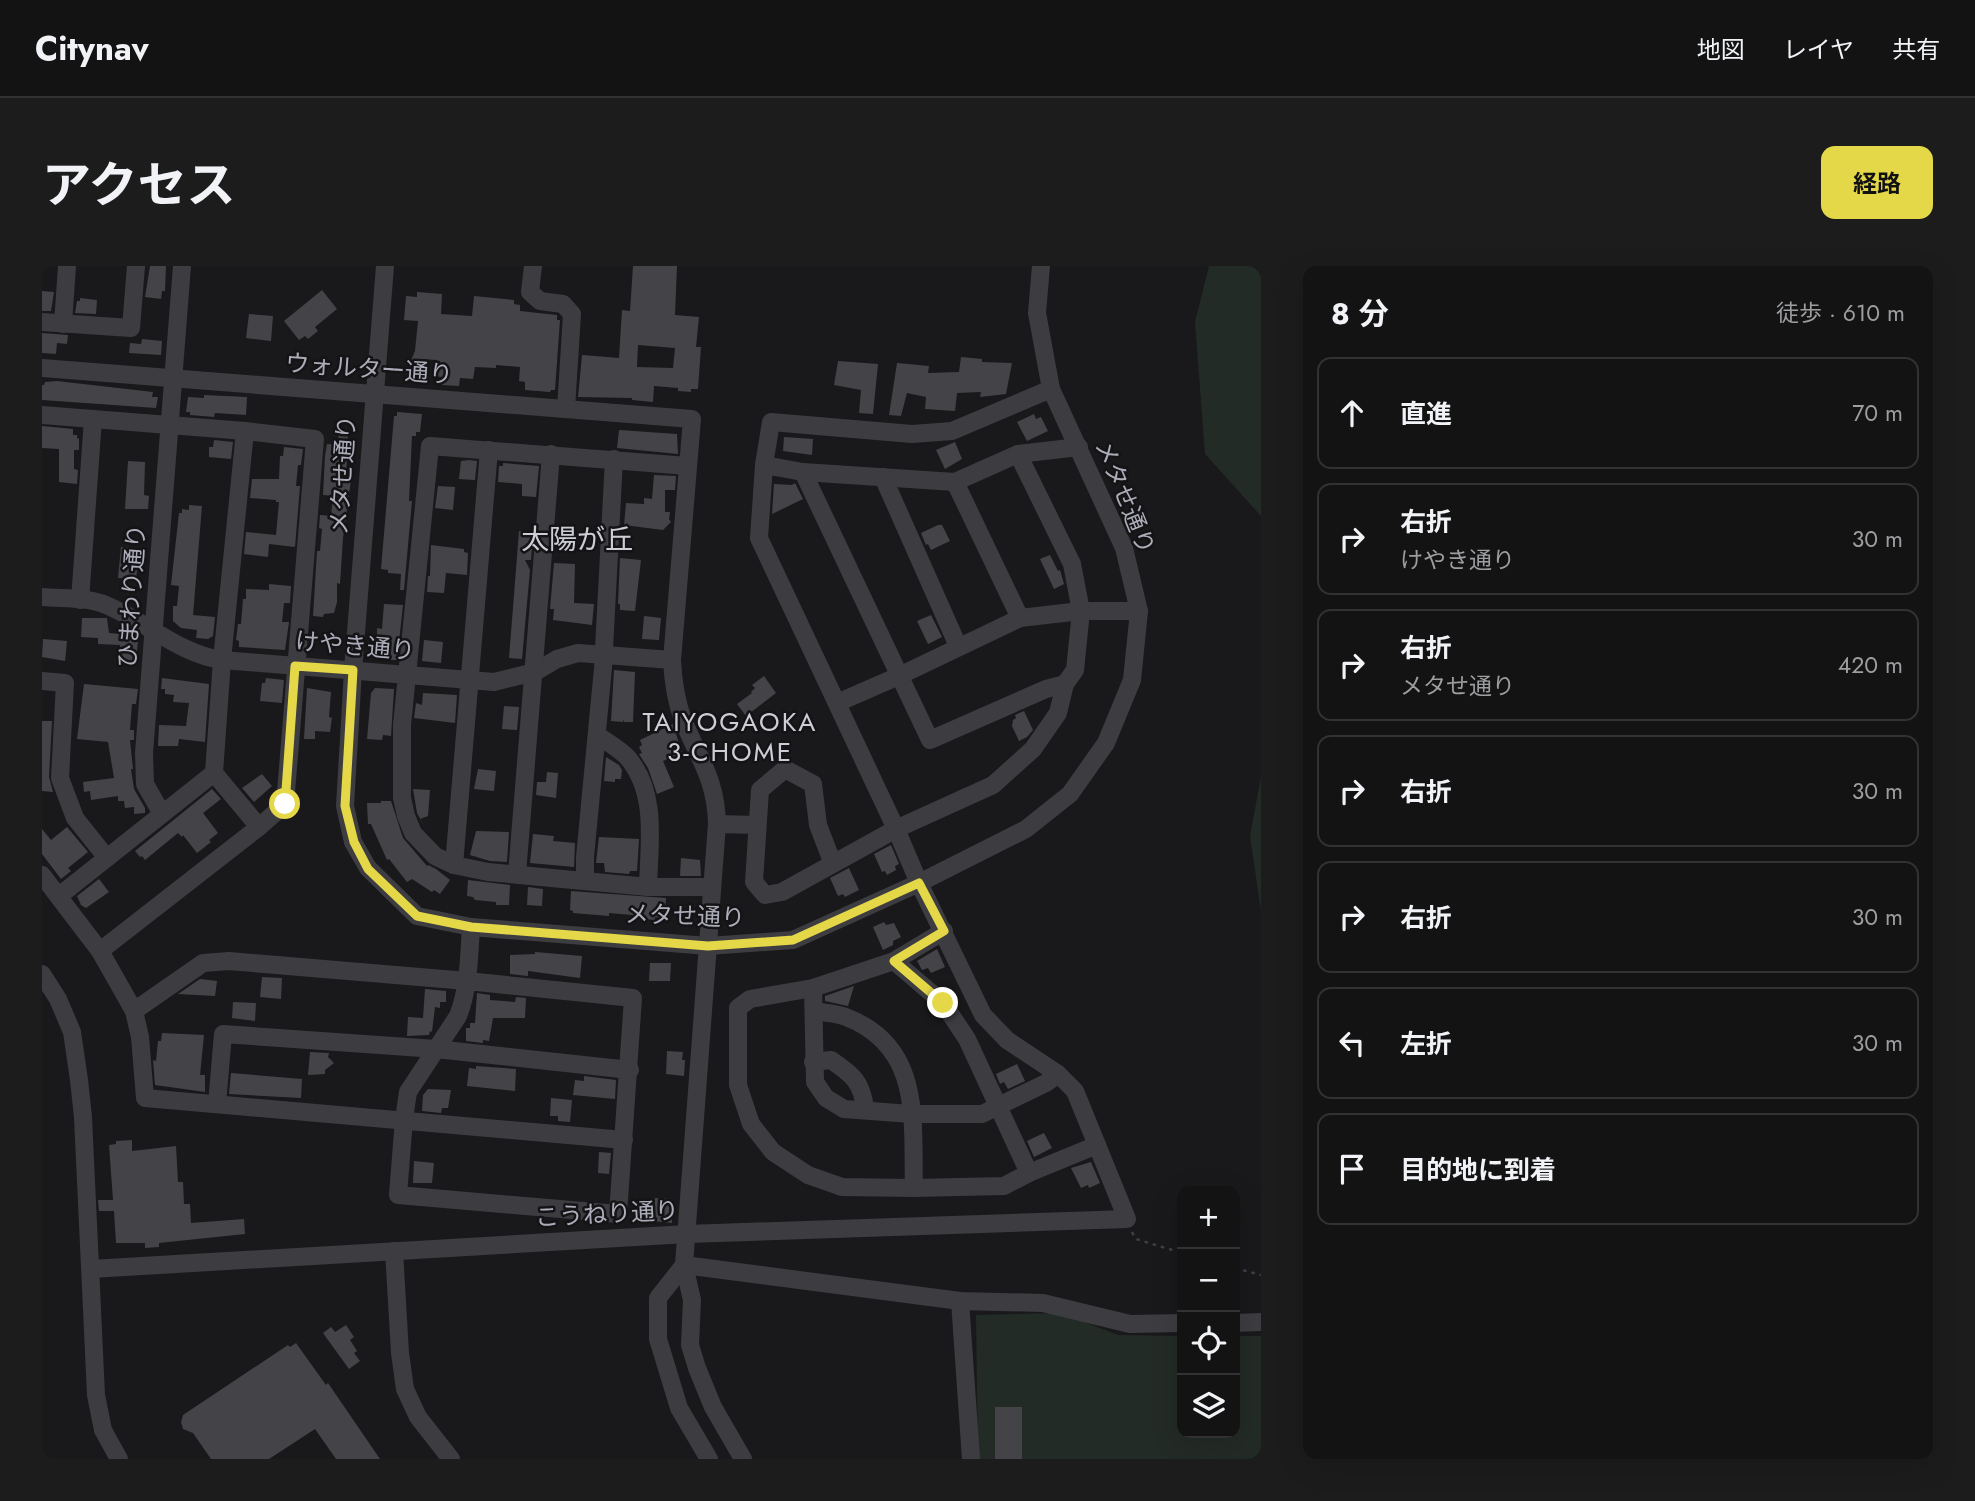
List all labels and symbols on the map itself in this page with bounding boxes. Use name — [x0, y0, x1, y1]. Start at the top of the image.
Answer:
street label: ウォルター通り — [284, 345, 454, 392]
street label: メタせ通り — [321, 414, 364, 536]
street label: メタせ通り — [1087, 435, 1164, 559]
district label: 太陽が丘 — [521, 519, 633, 560]
street label: ひまわり通り — [109, 523, 154, 669]
street label: けやき通り — [294, 623, 416, 668]
district label: TAIYOGAOKA 3-CHOME — [643, 703, 818, 771]
route start — [269, 788, 300, 819]
street label: メタせ通り — [624, 896, 746, 935]
route end — [927, 987, 958, 1018]
street label: こうねり通り — [534, 1192, 680, 1235]

